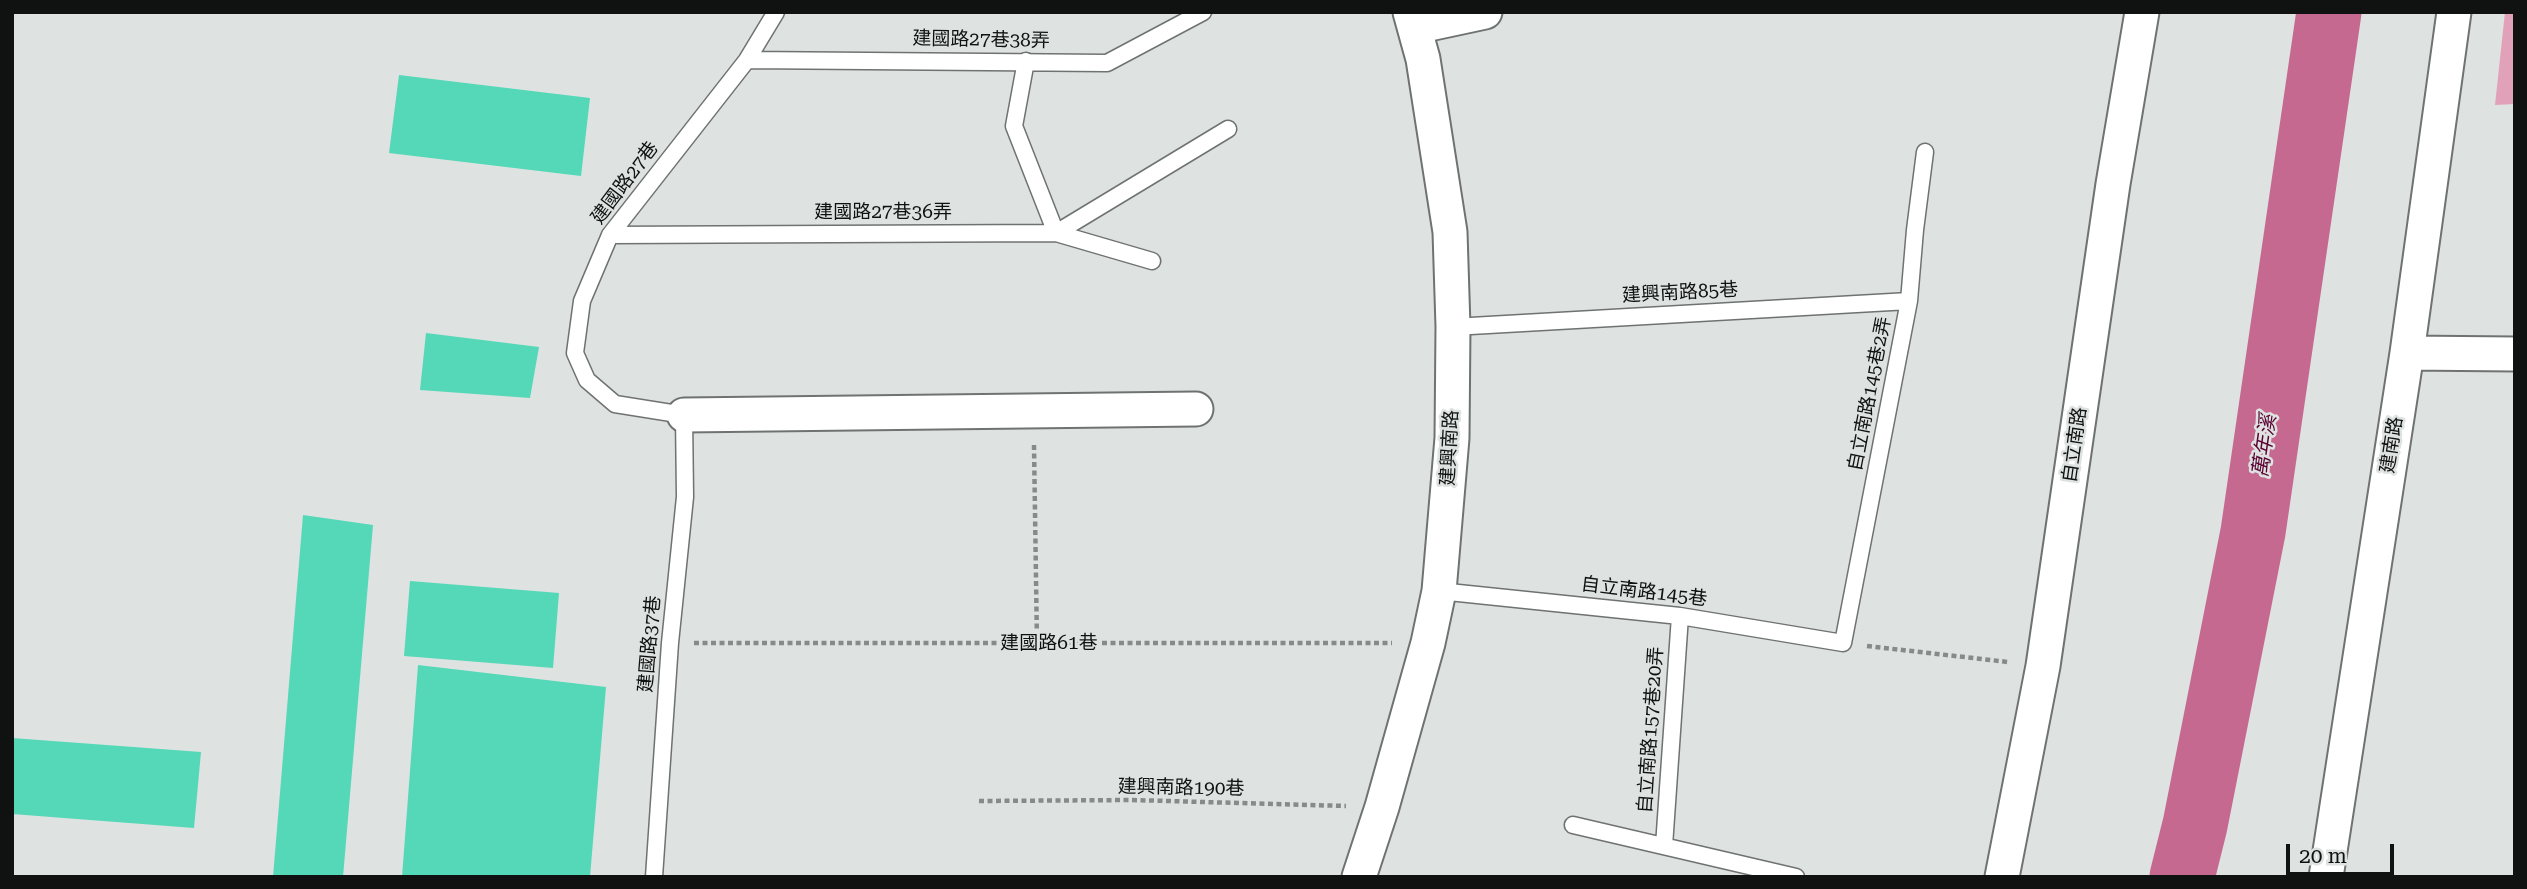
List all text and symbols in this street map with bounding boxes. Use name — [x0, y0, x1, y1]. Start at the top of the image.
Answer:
street label: 建國路27巷38弄 — [912, 27, 1050, 53]
street label: 建國路27巷 — [587, 137, 663, 229]
street label: 建國路27巷36弄 — [814, 201, 952, 223]
street label: 建興南路85巷 — [1621, 279, 1739, 307]
street label: 自立南路145巷2弄 — [1844, 315, 1896, 473]
street label: 自立南路 — [2058, 406, 2092, 484]
street label: 建興南路 — [1437, 409, 1463, 487]
water label: 萬年溪 — [2248, 413, 2282, 479]
street label: 建南路 — [2376, 415, 2408, 475]
street label: 自立南路145巷 — [1580, 573, 1708, 611]
street label: 建國路37巷 — [634, 595, 666, 693]
street label: 建國路61巷 — [1000, 632, 1098, 654]
street label: 自立南路157巷20弄 — [1634, 646, 1668, 814]
street label: 建興南路190巷 — [1117, 775, 1245, 801]
scale bar — [2289, 830, 2398, 874]
text: 20 m — [2299, 844, 2347, 868]

